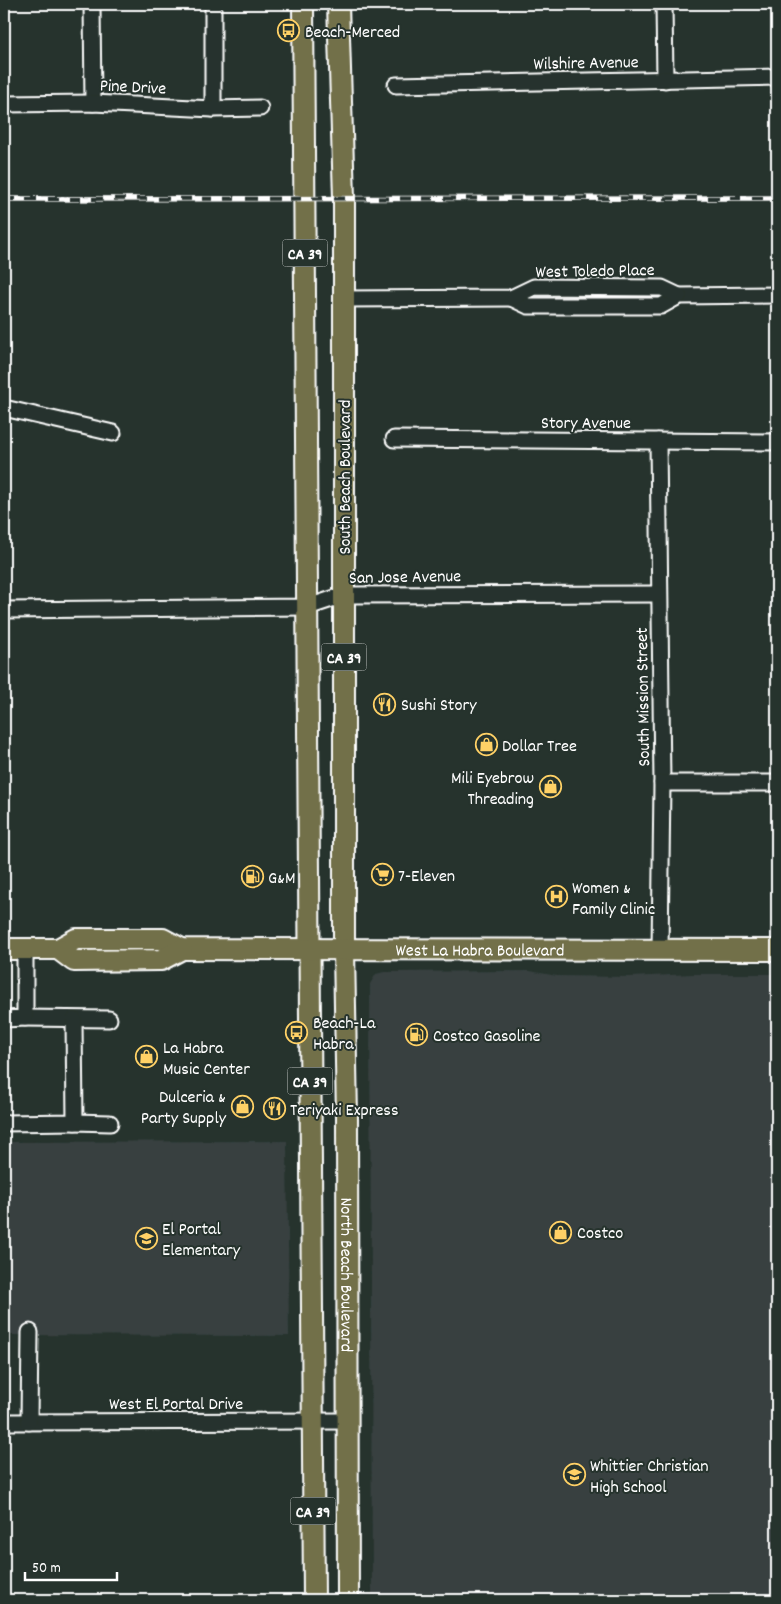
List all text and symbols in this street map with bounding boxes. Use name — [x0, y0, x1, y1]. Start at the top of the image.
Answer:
bus stop icon: Beach-Merced — [277, 19, 301, 43]
place label: Beach-Merced — [305, 21, 400, 46]
street label: Wilshire Avenue — [533, 51, 639, 78]
street label: Pine Drive — [99, 74, 167, 103]
road number: CA 39 — [282, 240, 328, 266]
street label: West Toledo Place — [535, 259, 655, 286]
street label: South Beach Boulevard — [334, 400, 359, 554]
street label: Story Avenue — [541, 412, 631, 437]
street label: San Jose Avenue — [349, 565, 461, 592]
street label: South Mission Street — [631, 627, 658, 767]
road number: CA 39 — [322, 644, 366, 670]
restaurant icon: Sushi Story — [373, 692, 397, 716]
place label: Sushi Story — [401, 694, 477, 719]
shop icon: Dollar Tree — [474, 733, 498, 757]
place label: Dollar Tree — [502, 735, 577, 760]
place label: Mili Eyebrow Threading — [451, 767, 534, 813]
shop icon: Mili Eyebrow Threading — [538, 775, 562, 799]
supermarket icon: 7-Eleven — [370, 863, 394, 887]
fuel station icon: G&M — [240, 865, 264, 889]
place label: 7-Eleven — [398, 865, 455, 890]
place label: G&M — [268, 867, 296, 892]
place label: Women & Family Clinic — [572, 877, 655, 923]
hospital icon: Women & Family Clinic — [544, 885, 568, 909]
street label: West La Habra Boulevard — [395, 939, 564, 965]
place label: Beach-La Habra — [313, 1012, 376, 1058]
bus stop icon: Beach-La Habra — [285, 1020, 309, 1044]
fuel station icon: Costco Gasoline — [405, 1023, 429, 1047]
place label: Costco Gasoline — [433, 1025, 541, 1050]
place label: La Habra Music Center — [163, 1037, 250, 1083]
shop icon: La Habra Music Center — [135, 1045, 159, 1069]
road number: CA 39 — [288, 1068, 332, 1094]
place label: Dulceria & Party Supply — [141, 1086, 227, 1132]
shop icon: Dulceria & Party Supply — [230, 1094, 254, 1118]
restaurant icon: Teriyaki Express — [262, 1097, 286, 1121]
place label: Teriyaki Express — [290, 1099, 399, 1124]
street label: North Beach Boulevard — [332, 1197, 357, 1352]
place label: El Portal Elementary — [162, 1218, 241, 1264]
shop icon: Costco — [549, 1220, 573, 1244]
place label: Costco — [577, 1222, 623, 1247]
school or university icon: El Portal Elementary — [134, 1226, 158, 1250]
street label: West El Portal Drive — [109, 1393, 243, 1418]
place label: Whittier Christian High School — [590, 1455, 709, 1501]
school or university icon: Whittier Christian High School — [562, 1463, 586, 1487]
road number: CA 39 — [290, 1498, 336, 1524]
scale bar — [25, 1549, 118, 1581]
text: 50 m — [32, 1558, 61, 1580]

